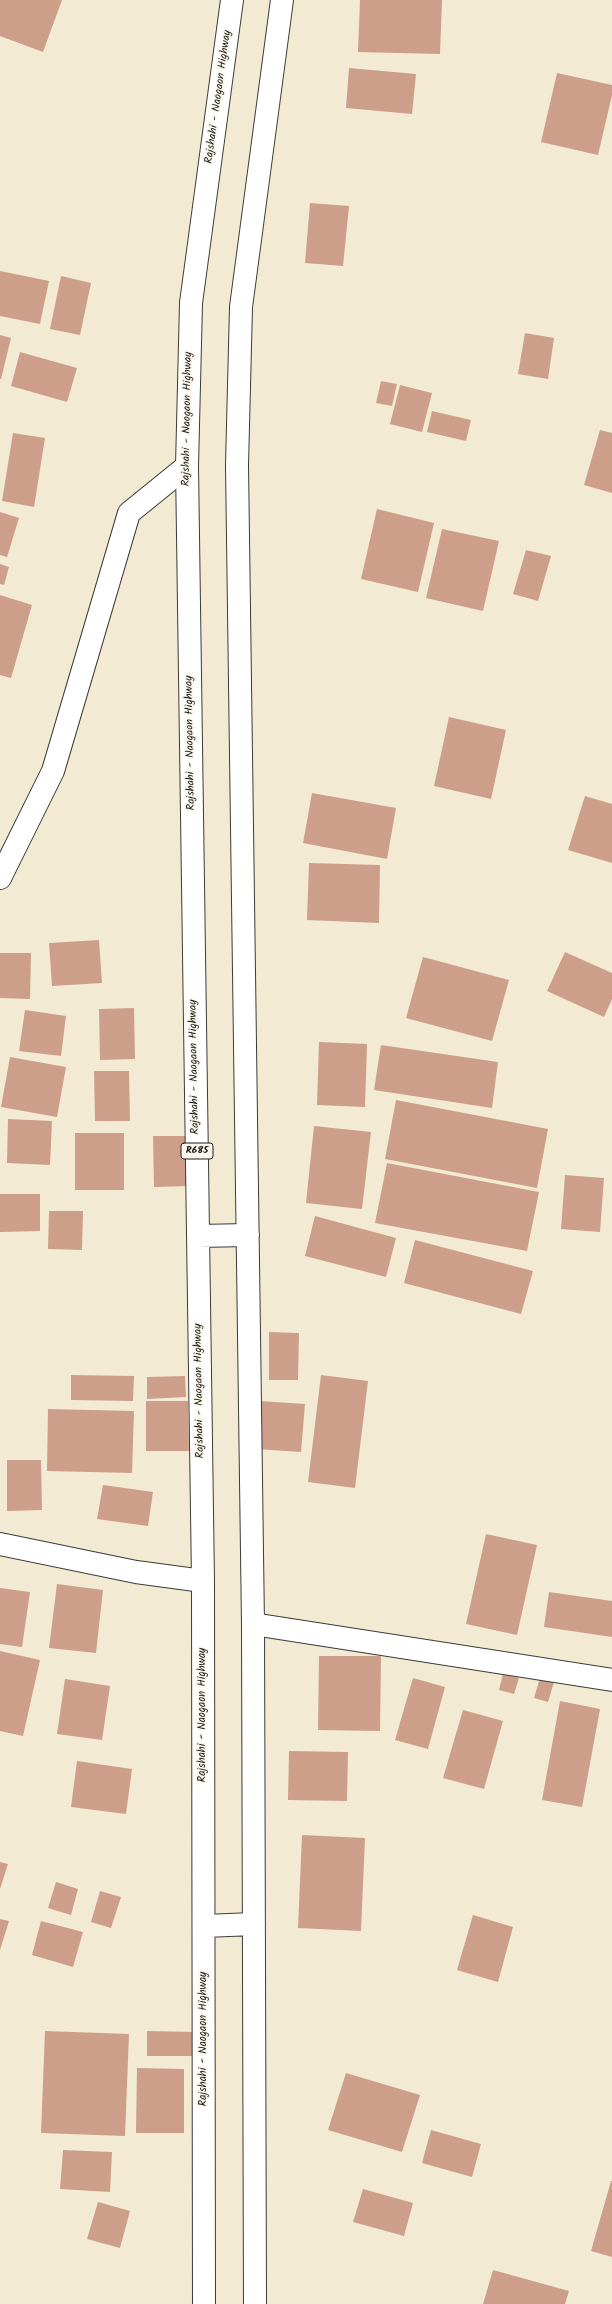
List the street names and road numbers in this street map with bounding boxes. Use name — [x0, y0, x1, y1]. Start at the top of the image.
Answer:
street label: Rajshahi - Naogaon Highway — [203, 29, 235, 165]
street label: Rajshahi - Naogaon Highway — [180, 352, 196, 486]
street label: Rajshahi - Naogaon Highway — [183, 676, 199, 810]
street label: Rajshahi - Naogaon Highway — [187, 1000, 203, 1134]
road number: R685 — [181, 1143, 213, 1159]
street label: Rajshahi - Naogaon Highway — [192, 1324, 208, 1458]
street label: Rajshahi - Naogaon Highway — [196, 1648, 210, 1782]
street label: Rajshahi - Naogaon Highway — [197, 1972, 211, 2106]

